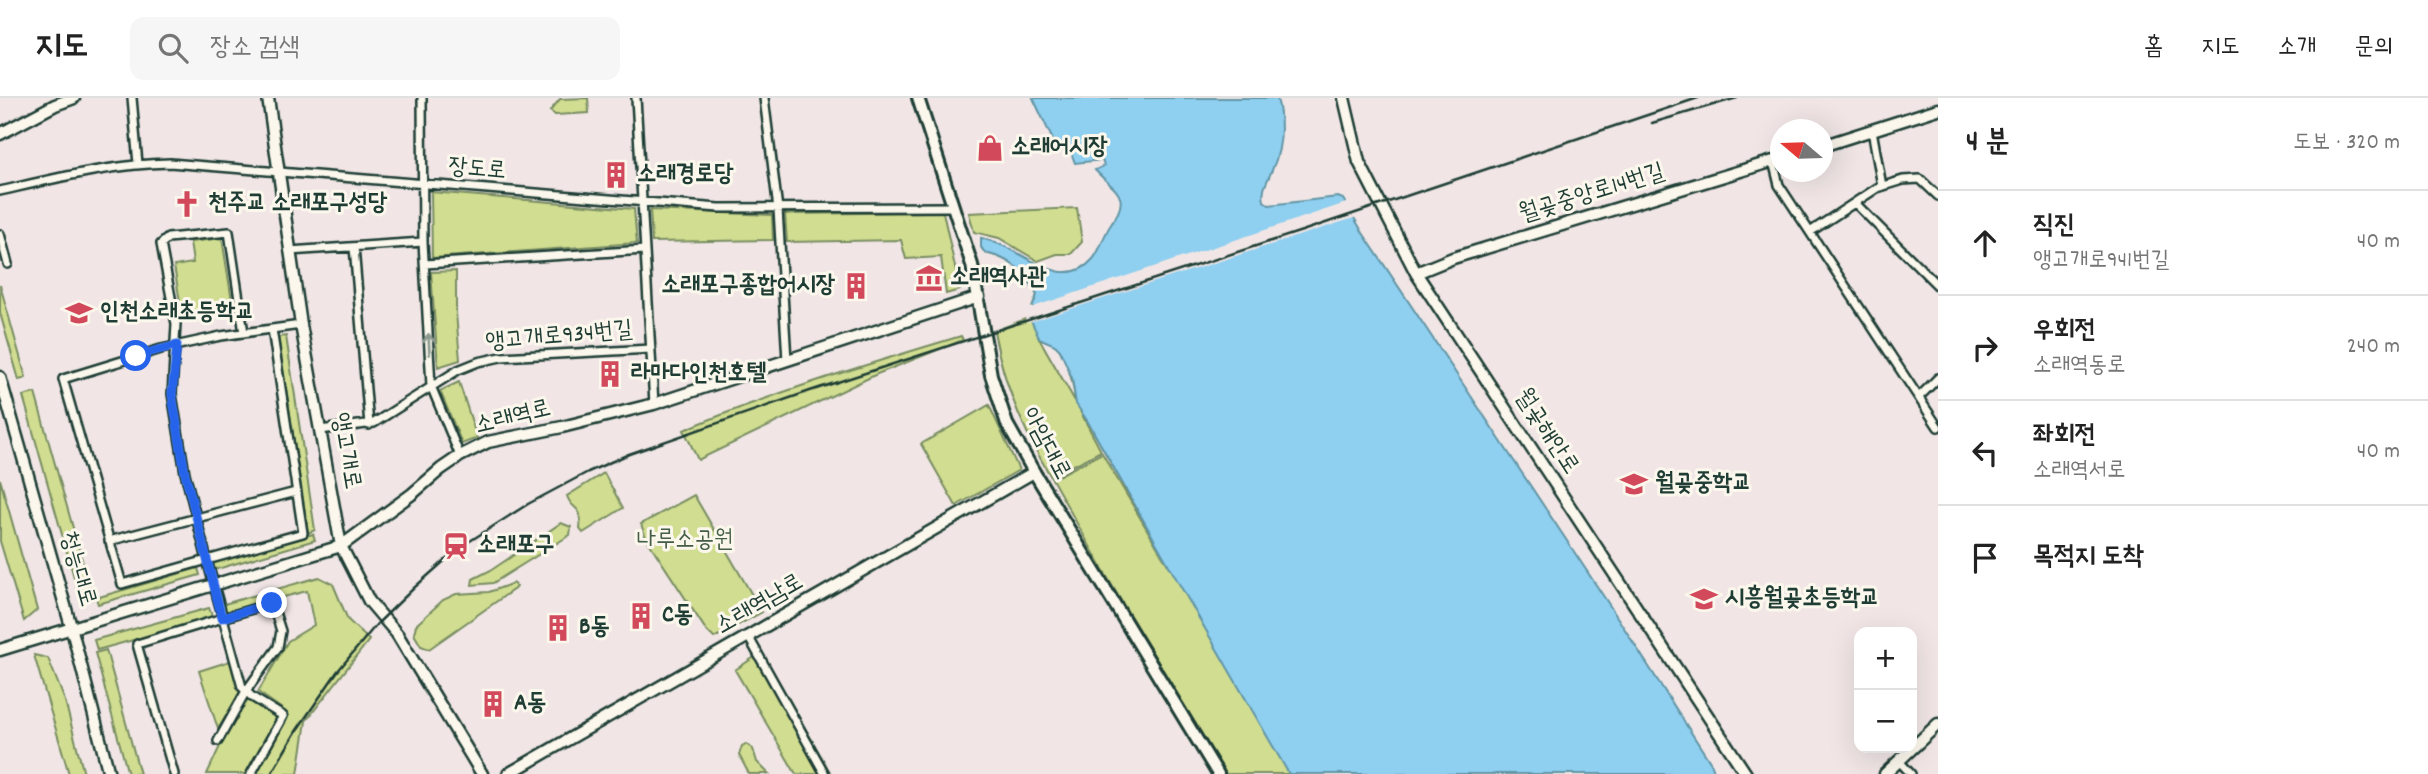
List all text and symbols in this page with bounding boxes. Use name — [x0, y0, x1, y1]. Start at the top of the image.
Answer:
search box — [130, 17, 620, 80]
text: 지도 — [35, 25, 88, 72]
icon: search — [154, 29, 192, 67]
text: 장소 검색 — [210, 30, 300, 67]
text: 홈 — [2144, 31, 2163, 65]
text: 지도 — [2201, 31, 2240, 65]
text: 소개 — [2278, 31, 2316, 65]
text: 문의 — [2354, 31, 2393, 65]
north arrow — [1770, 119, 1833, 182]
text: 4 분 — [1966, 123, 2009, 166]
text: 도보 · 320 m — [2293, 127, 2400, 160]
place label: 소래어시장 — [1011, 131, 1108, 165]
shop icon: 소래어시장 — [975, 133, 1005, 163]
street label: 장도로 — [447, 151, 507, 189]
street label: 월곶중앙로14번길 — [1515, 156, 1669, 232]
place label: 소래경로당 — [637, 158, 734, 192]
building icon: 소래경로당 — [601, 160, 631, 190]
place label: 천주교 소래포구성당 — [208, 187, 388, 221]
church icon: 천주교 소래포구성당 — [172, 189, 202, 219]
text: 직진 — [2033, 208, 2075, 245]
icon: ahead — [1966, 224, 2004, 262]
text: 40 m — [2357, 226, 2400, 259]
text: 앵고개로941번길 — [2033, 245, 2169, 278]
place label: 소래역사관 — [950, 261, 1047, 295]
museum icon: 소래역사관 — [914, 263, 944, 293]
place label: 소래포구종합어시장 — [661, 269, 836, 303]
building icon: 소래포구종합어시장 — [841, 271, 871, 301]
place label: 인천소래초등학교 — [100, 296, 255, 330]
school or university icon: 인천소래초등학교 — [64, 298, 94, 328]
text: 우회전 — [2033, 313, 2096, 350]
street label: 앵고개로934번길 — [484, 314, 634, 360]
icon: right — [1966, 329, 2004, 367]
text: 240 m — [2347, 331, 2400, 364]
one-way arrow — [422, 333, 435, 356]
route start — [120, 340, 151, 371]
text: 소래역동로 — [2033, 350, 2126, 383]
place label: 라마다인천호텔 — [631, 357, 767, 391]
building icon: 라마다인천호텔 — [595, 359, 625, 389]
street label: 월곶해안로 — [1505, 382, 1587, 482]
street label: 소래역로 — [471, 392, 555, 444]
street label: 아암대로 — [1012, 402, 1078, 486]
street label: 앵고개로 — [322, 410, 368, 492]
text: 좌회전 — [2033, 418, 2096, 455]
icon: left — [1966, 434, 2004, 472]
text: 40 m — [2357, 436, 2400, 469]
text: 소래역서로 — [2033, 455, 2126, 488]
place label: 월곶중학교 — [1655, 467, 1752, 501]
school or university icon: 월곶중학교 — [1619, 469, 1649, 499]
park label: 나루소공원 — [637, 524, 733, 558]
street label: 청능대로 — [50, 527, 104, 611]
place label: 소래포구 — [477, 529, 554, 563]
station icon: 소래포구 — [441, 531, 471, 561]
icon: arrive — [1966, 539, 2004, 577]
text: 목적지 도착 — [2033, 539, 2144, 576]
street label: 소래역남로 — [710, 566, 810, 644]
place label: 시흥월곶초등학교 — [1725, 582, 1880, 616]
school or university icon: 시흥월곶초등학교 — [1689, 584, 1719, 614]
route end — [256, 587, 287, 618]
place label: C동 — [662, 599, 693, 633]
building icon: C동 — [626, 601, 656, 631]
place label: B동 — [579, 611, 610, 645]
building icon: B동 — [543, 613, 573, 643]
map controls — [1854, 627, 1917, 753]
button: + — [1854, 627, 1917, 690]
place label: A동 — [514, 687, 546, 721]
building icon: A동 — [478, 689, 508, 719]
button: − — [1854, 690, 1917, 753]

